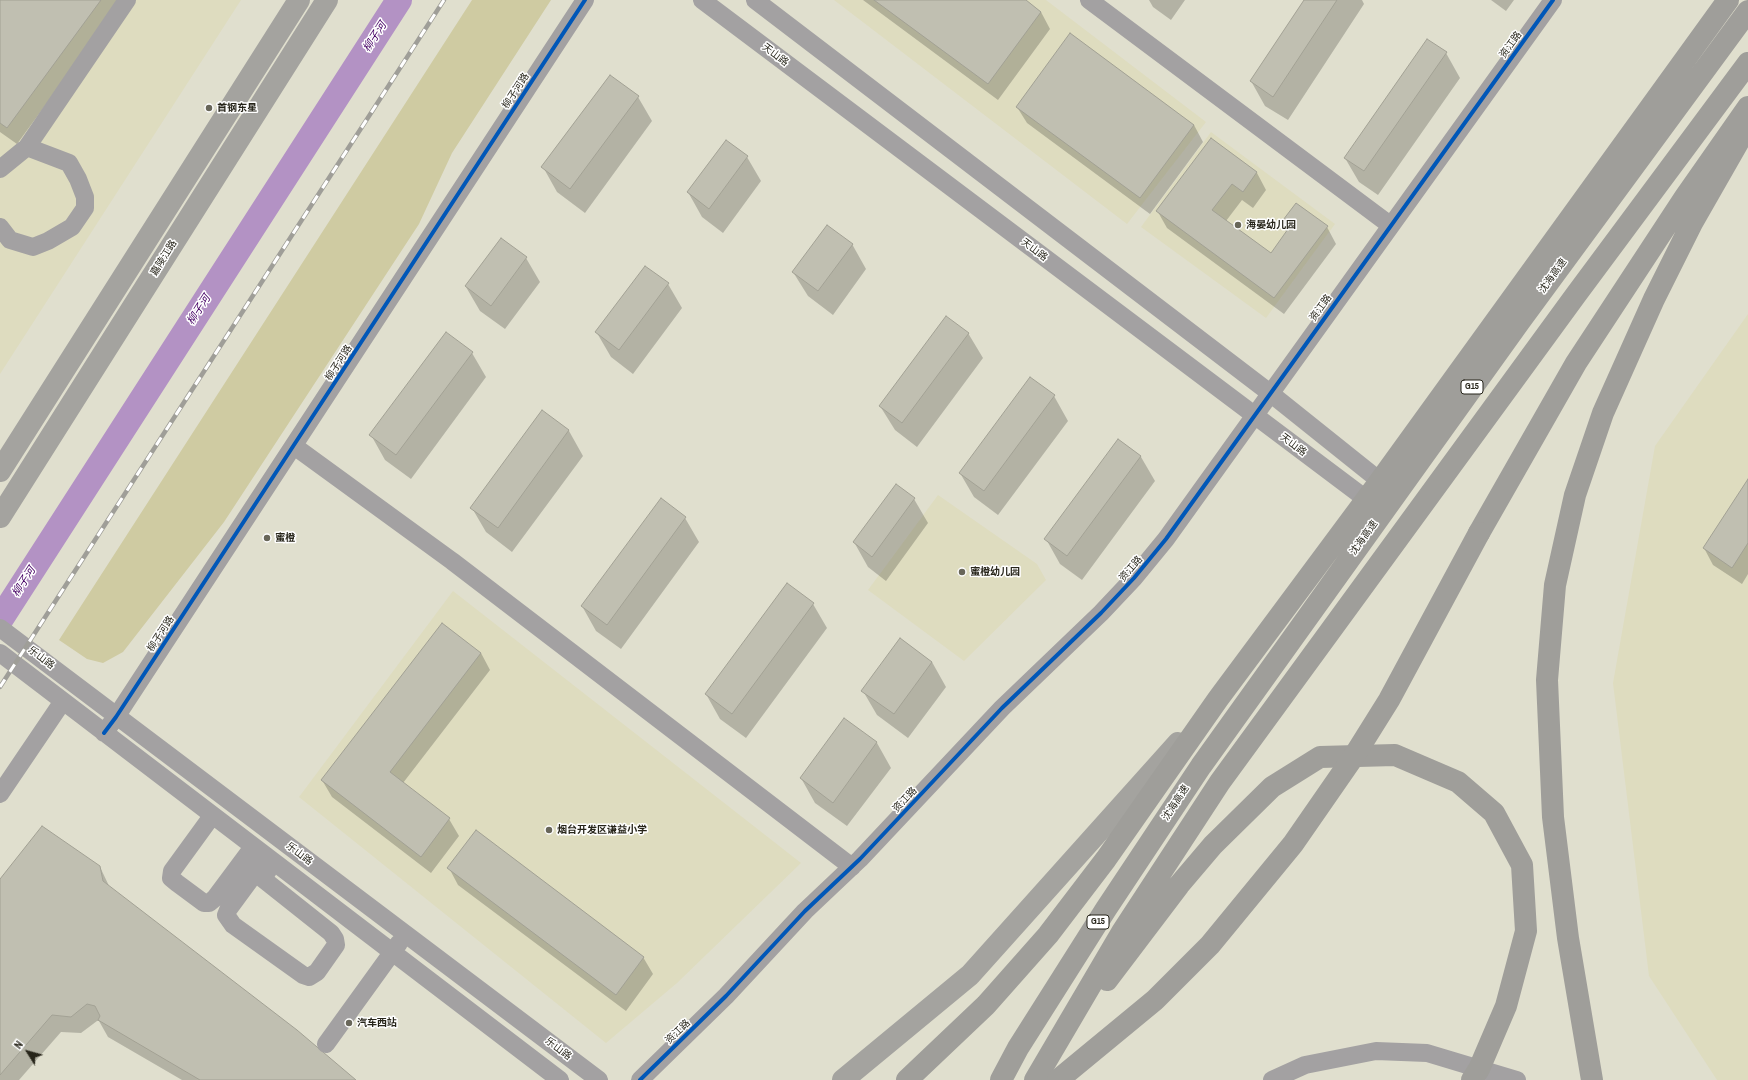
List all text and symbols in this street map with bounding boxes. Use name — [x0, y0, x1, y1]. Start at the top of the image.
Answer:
water label: 柳子河 — [360, 20, 390, 54]
street label: 资江路 — [1497, 29, 1525, 61]
street label: 天山路 — [759, 41, 791, 69]
street label: 柳子河路 — [500, 71, 532, 111]
place label: 首钢东星 — [217, 102, 257, 114]
marker: 首钢东星 — [204, 103, 214, 113]
place label: 海晏幼儿园 — [1246, 219, 1296, 231]
marker: 海晏幼儿园 — [1233, 220, 1243, 230]
street label: 天山路 — [1018, 236, 1050, 264]
street label: 嘉陵江路 — [148, 238, 180, 278]
street label: 沈海高速 — [1536, 256, 1570, 296]
street label: 资江路 — [1307, 292, 1335, 324]
water label: 柳子河 — [184, 293, 214, 327]
street label: 柳子河路 — [323, 343, 355, 383]
road number: G15 — [1461, 380, 1483, 394]
street label: 天山路 — [1277, 431, 1309, 459]
street label: 沈海高速 — [1347, 518, 1381, 558]
place label: 蜜橙 — [275, 532, 295, 544]
marker: 蜜橙 — [262, 533, 272, 543]
street label: 资江路 — [1117, 554, 1145, 584]
water label: 柳子河 — [9, 565, 39, 599]
place label: 蜜橙幼儿园 — [970, 566, 1020, 578]
marker: 蜜橙幼儿园 — [957, 567, 967, 577]
street label: 柳子河路 — [145, 614, 177, 654]
street label: 乐山路 — [25, 644, 57, 672]
street label: 沈海高速 — [1160, 783, 1192, 823]
street label: 资江路 — [890, 785, 920, 815]
place label: 烟台开发区谦益小学 — [557, 824, 647, 836]
marker: 烟台开发区谦益小学 — [544, 825, 554, 835]
street label: 乐山路 — [283, 840, 315, 868]
road number: G15 — [1087, 915, 1109, 929]
place label: 汽车西站 — [357, 1017, 397, 1029]
street label: 资江路 — [663, 1017, 693, 1047]
marker: 汽车西站 — [344, 1018, 354, 1028]
north arrow — [8, 1032, 48, 1072]
street label: 乐山路 — [542, 1035, 574, 1063]
text: N — [11, 1038, 26, 1052]

